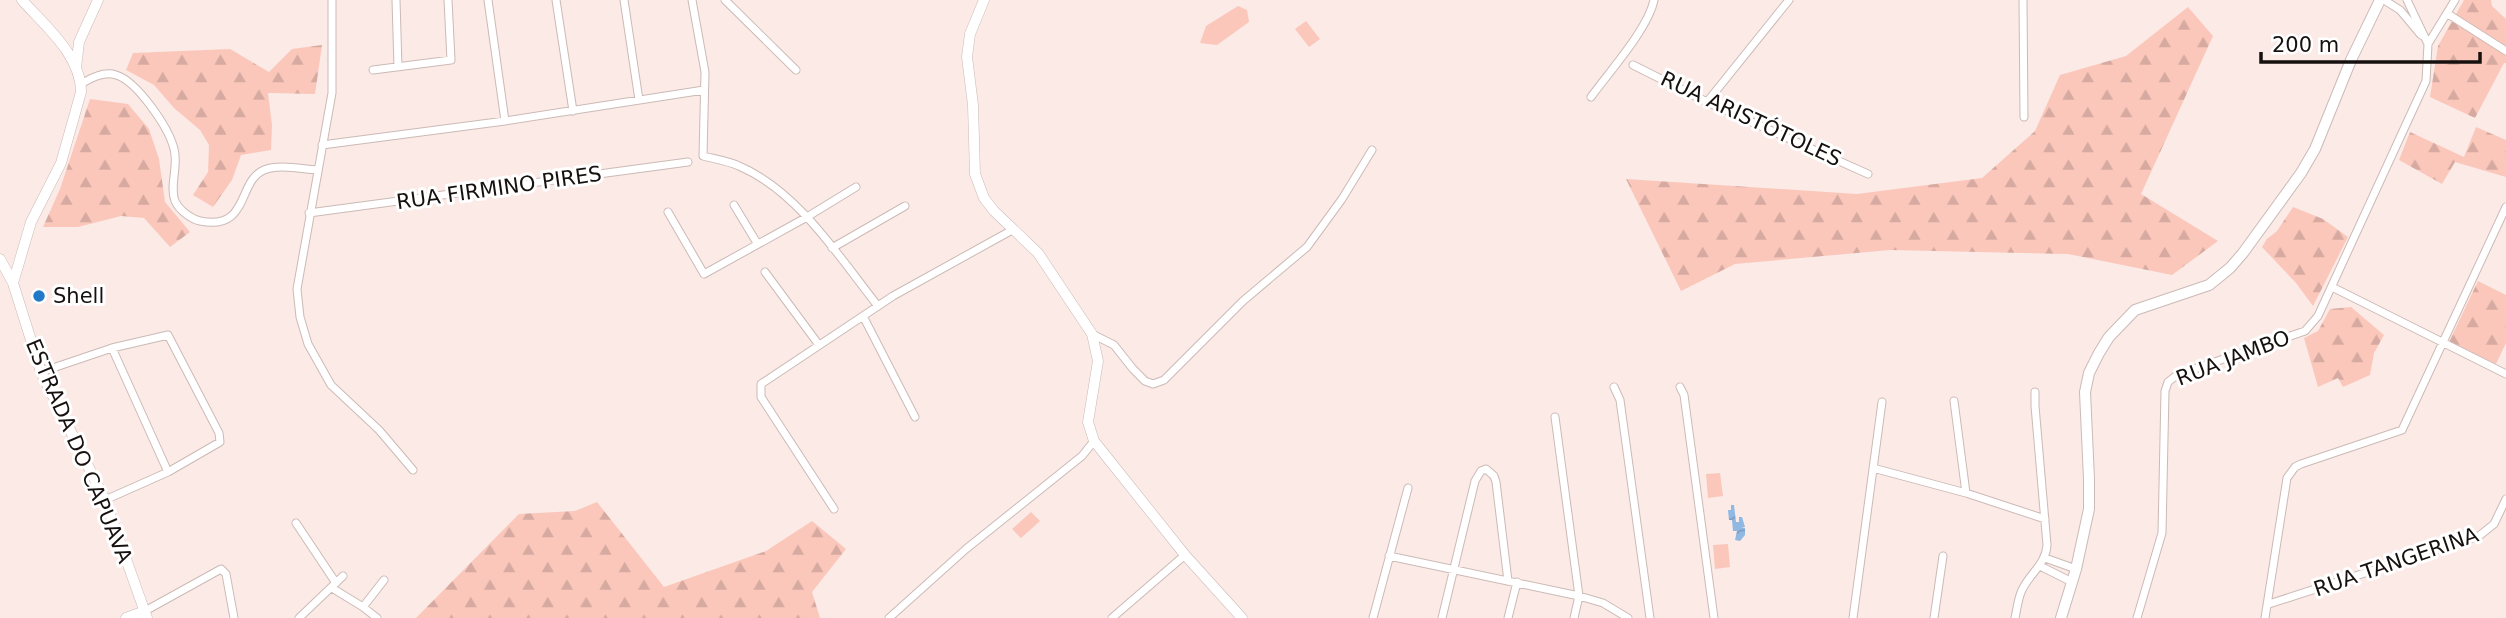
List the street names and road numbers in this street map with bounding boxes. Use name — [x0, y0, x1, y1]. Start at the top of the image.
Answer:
street label: RUA ARISTÓTOLES — [1657, 66, 1846, 171]
street label: RUA FIRMINO PIRES — [395, 162, 603, 214]
street label: RUA JAMBO — [2173, 325, 2293, 391]
street label: ESTRADA DO CAPUAVA — [21, 335, 137, 567]
street label: RUA TANGERINA — [2310, 522, 2482, 601]

